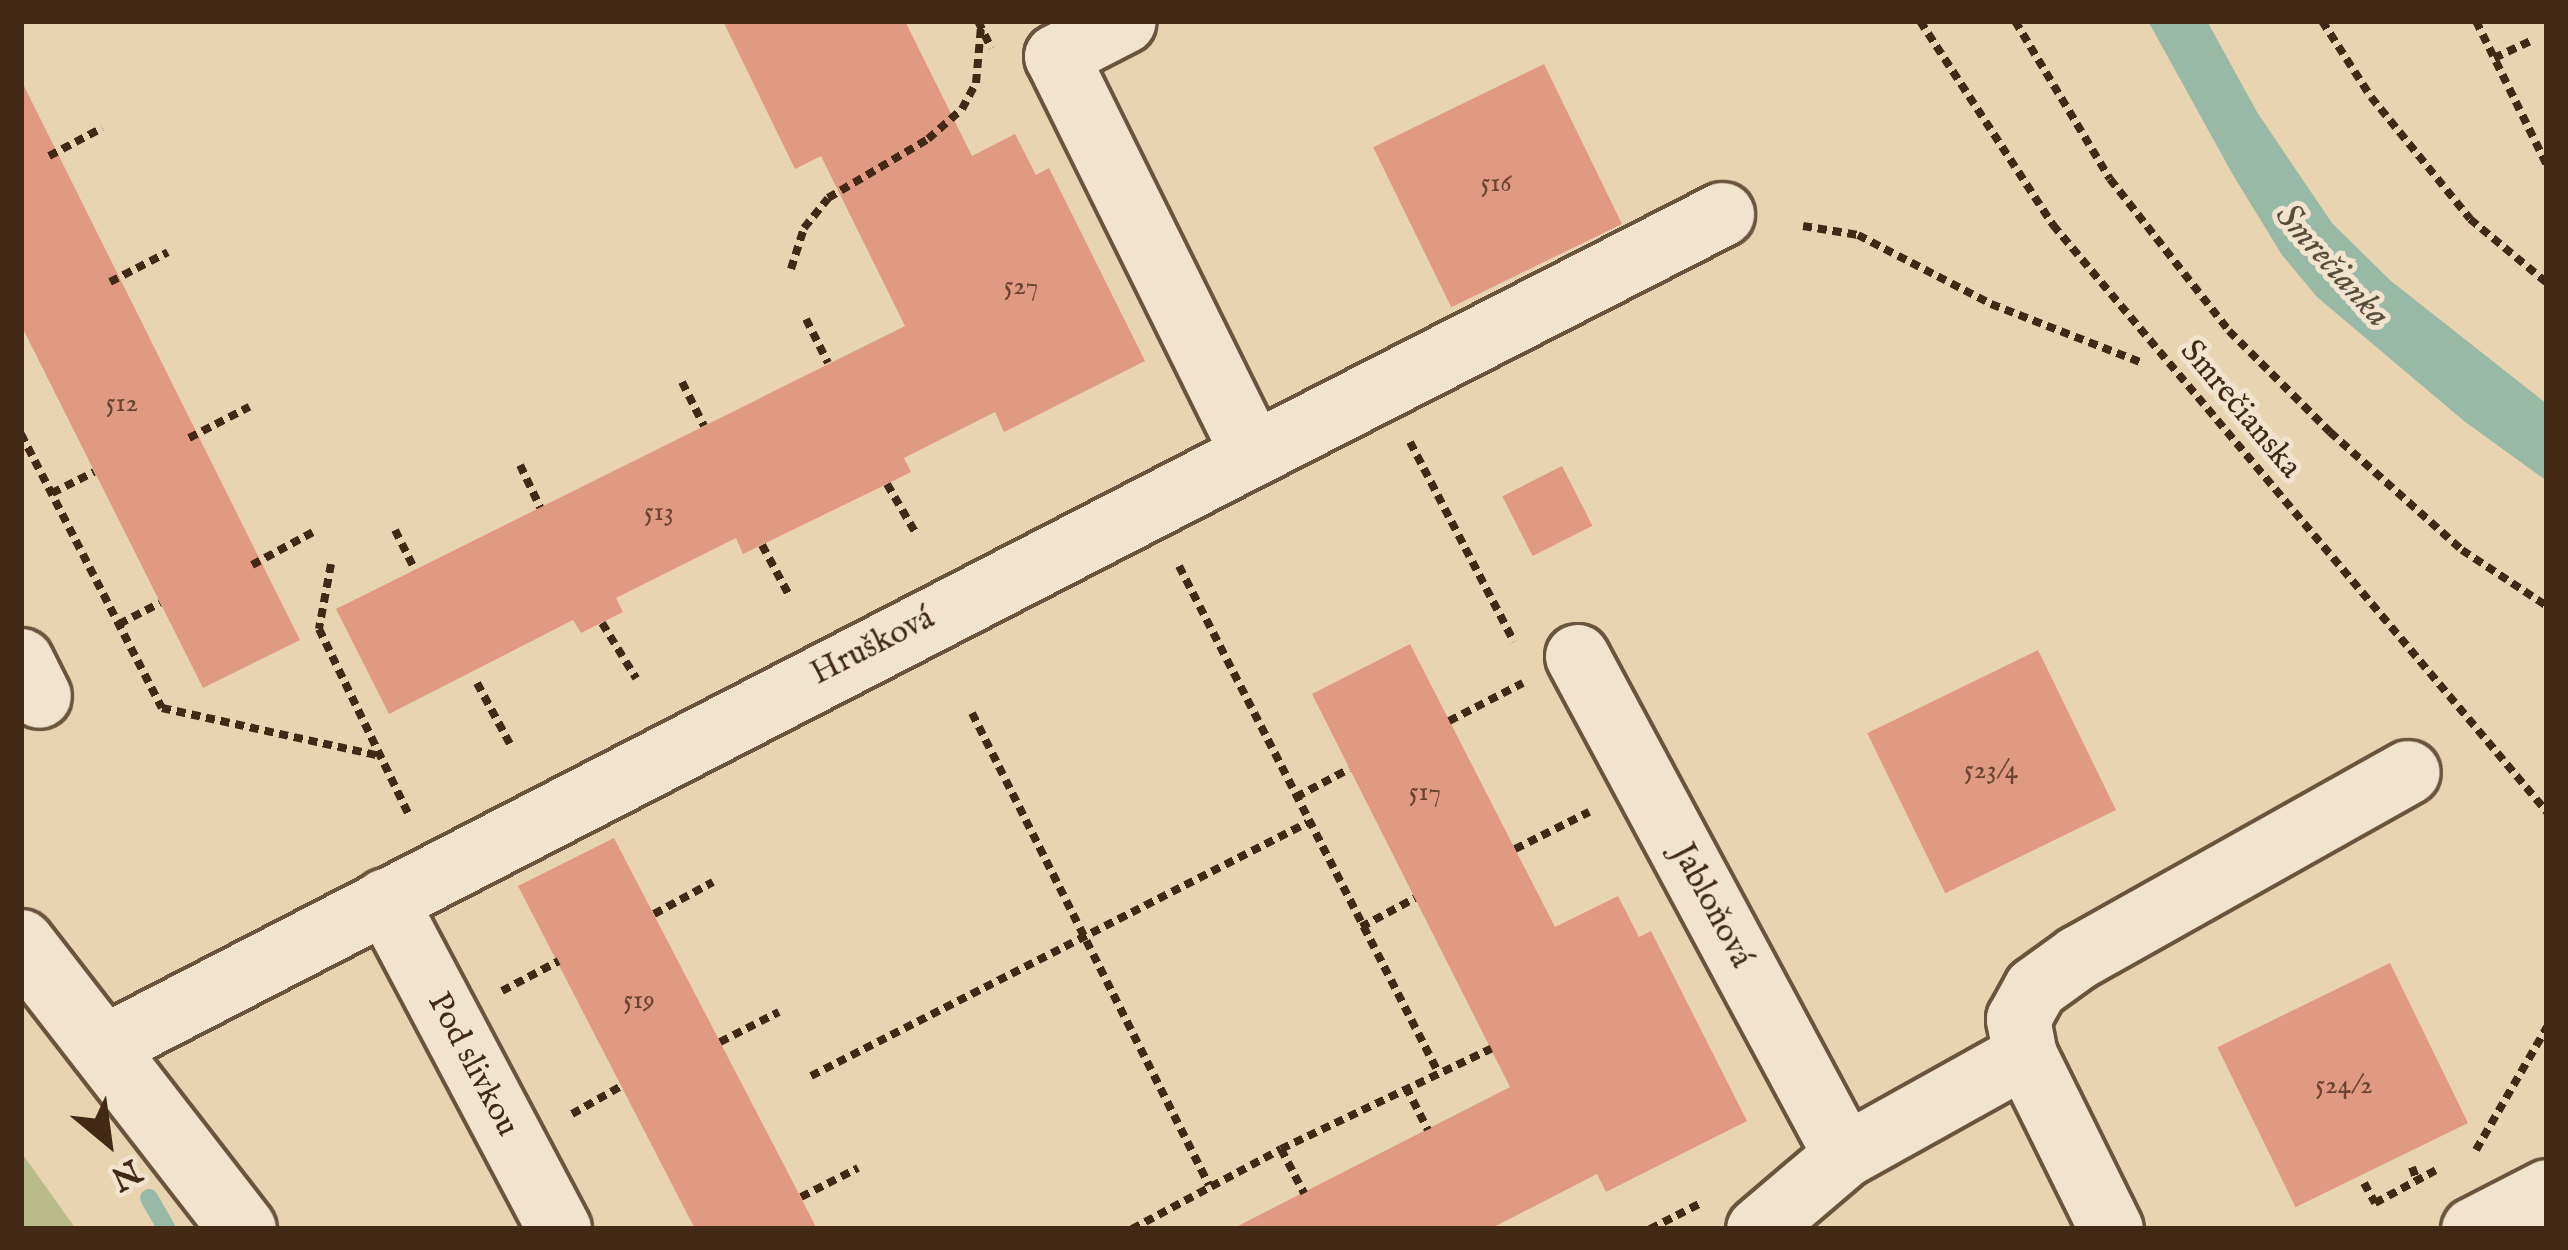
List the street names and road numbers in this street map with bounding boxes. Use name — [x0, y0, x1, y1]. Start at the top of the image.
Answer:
street label: Smrečianska — [2171, 333, 2309, 487]
street label: Hrušková — [805, 599, 941, 695]
street label: Jabloňová — [1662, 837, 1760, 975]
street label: Pod slivkou — [418, 987, 526, 1143]

